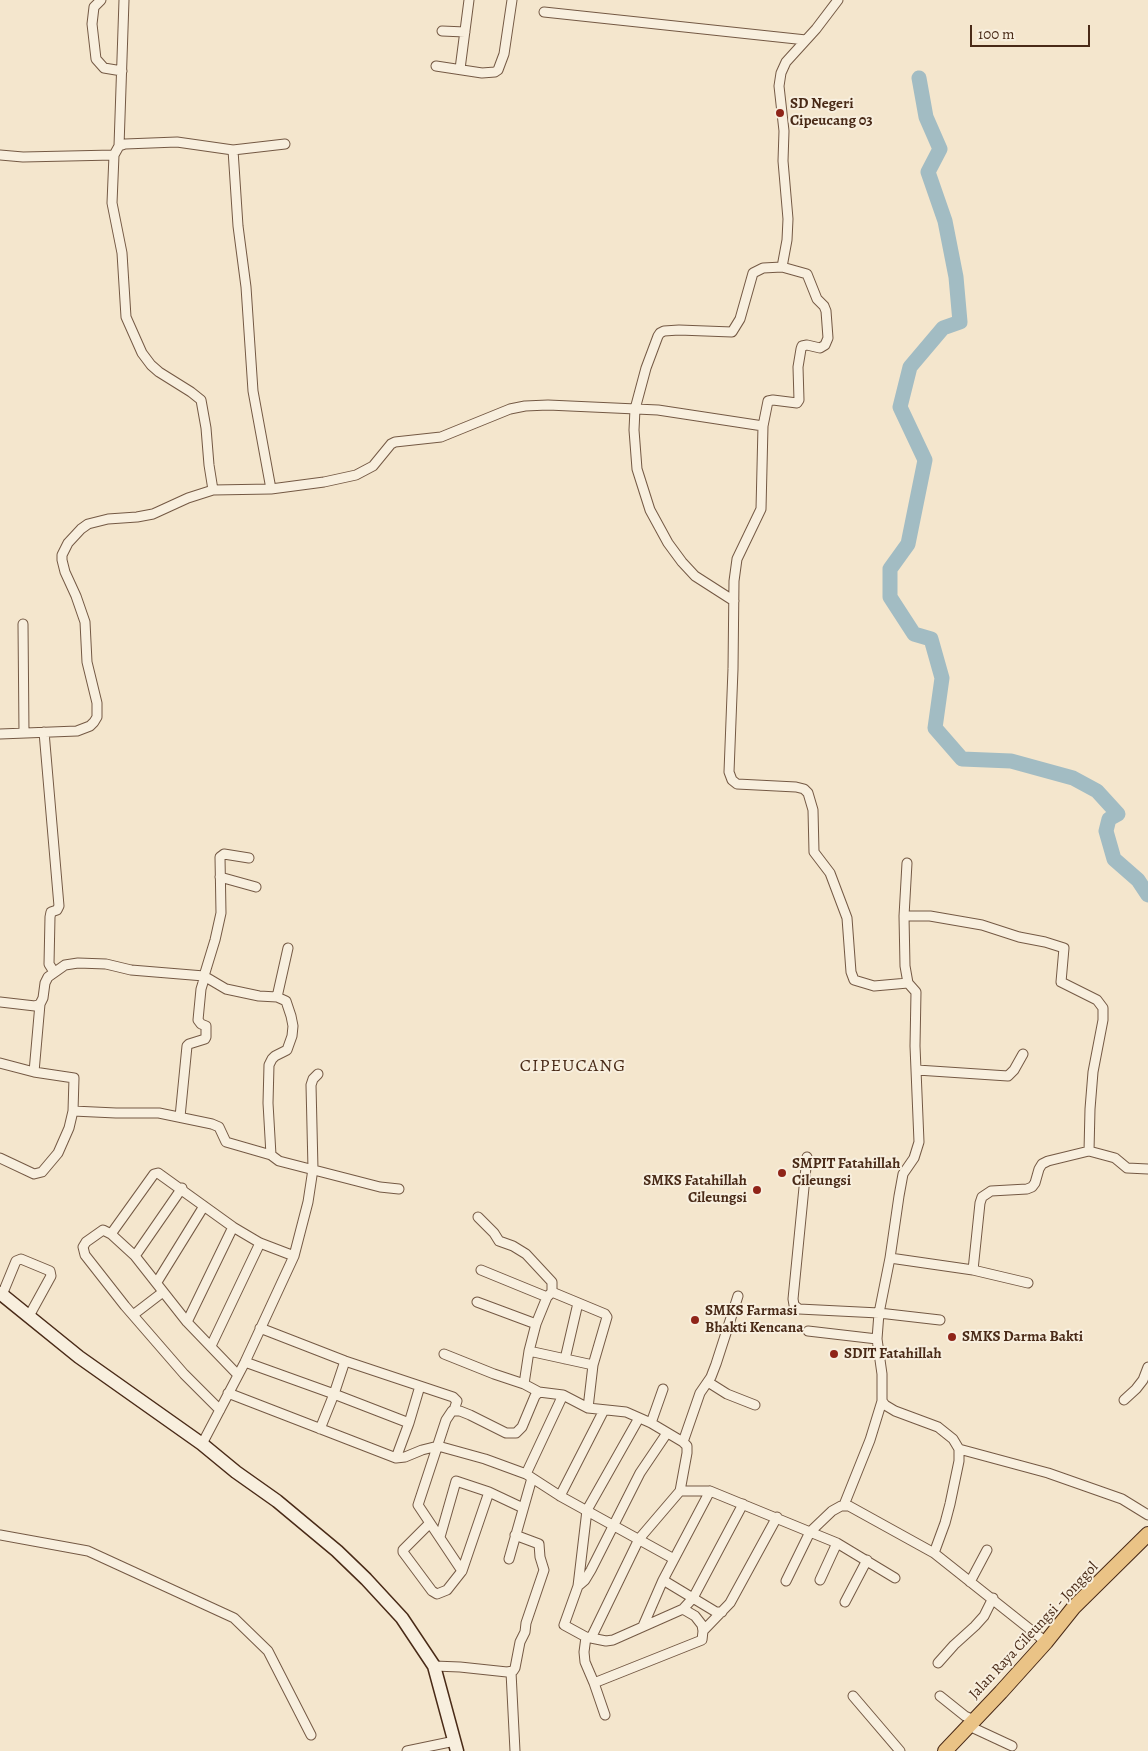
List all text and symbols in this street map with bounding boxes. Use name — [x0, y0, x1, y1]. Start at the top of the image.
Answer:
scale bar — [973, 15, 1093, 47]
text: 100 m — [978, 24, 1015, 44]
place label: SD Negeri Cipeucang 03 — [790, 95, 873, 130]
marker: SD Negeri Cipeucang 03 — [774, 107, 786, 119]
district label: CIPEUCANG — [519, 1056, 627, 1078]
place label: SMPIT Fatahillah Cileungsi — [792, 1155, 900, 1190]
marker: SMPIT Fatahillah Cileungsi — [776, 1167, 788, 1179]
place label: SMKS Fatahillah Cileungsi — [643, 1172, 747, 1207]
marker: SMKS Fatahillah Cileungsi — [751, 1184, 763, 1196]
place label: SMKS Farmasi Bhakti Kencana — [705, 1302, 803, 1337]
marker: SMKS Farmasi Bhakti Kencana — [689, 1314, 701, 1326]
place label: SMKS Darma Bakti — [962, 1328, 1083, 1346]
marker: SMKS Darma Bakti — [946, 1331, 958, 1343]
place label: SDIT Fatahillah — [844, 1345, 942, 1363]
marker: SDIT Fatahillah — [828, 1348, 840, 1360]
street label: Jalan Raya Cileungsi - Jonggol — [966, 1559, 1102, 1703]

